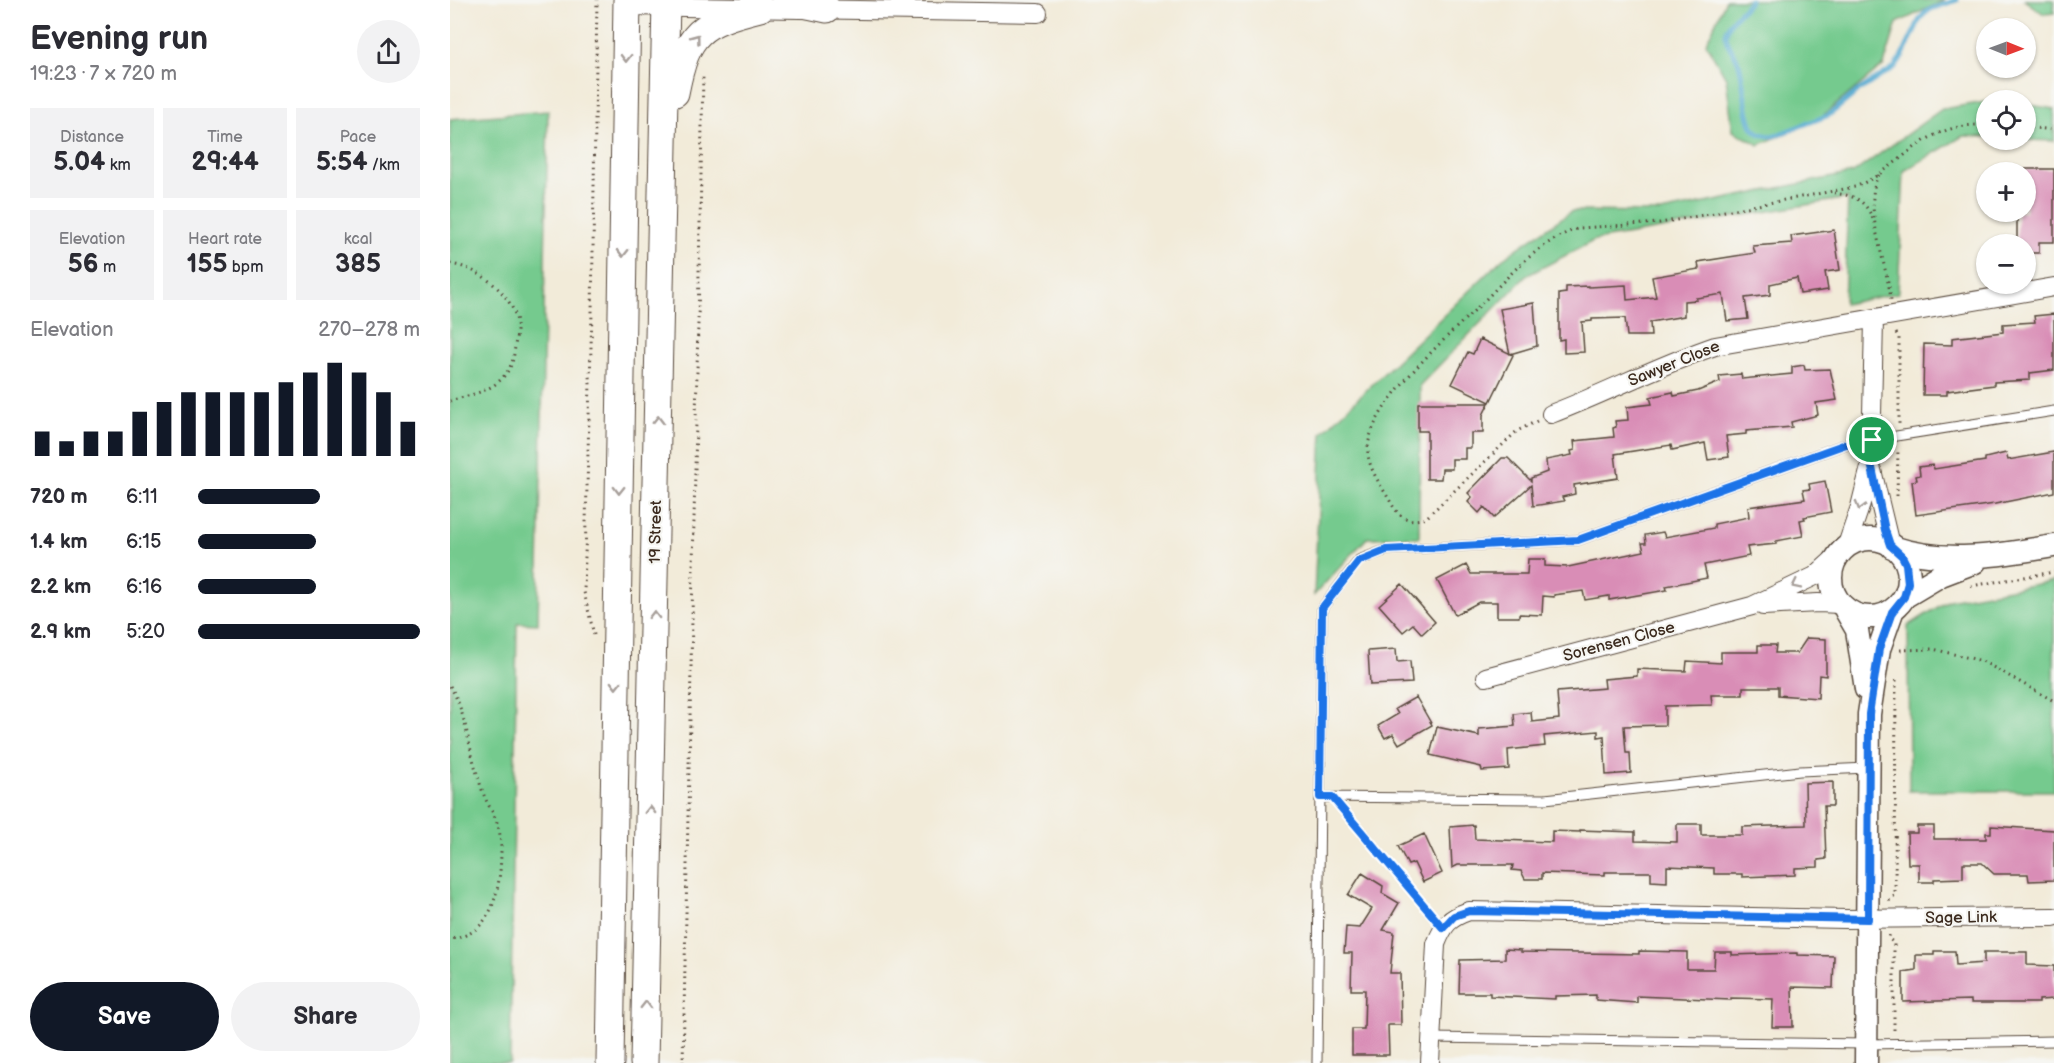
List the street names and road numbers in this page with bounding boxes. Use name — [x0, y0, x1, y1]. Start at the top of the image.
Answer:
street label: Sawyer Close — [1625, 337, 1723, 391]
street label: 19 Street — [646, 500, 666, 564]
street label: Sorensen Close — [1561, 618, 1677, 666]
street label: Sage Link — [1925, 908, 1997, 928]

